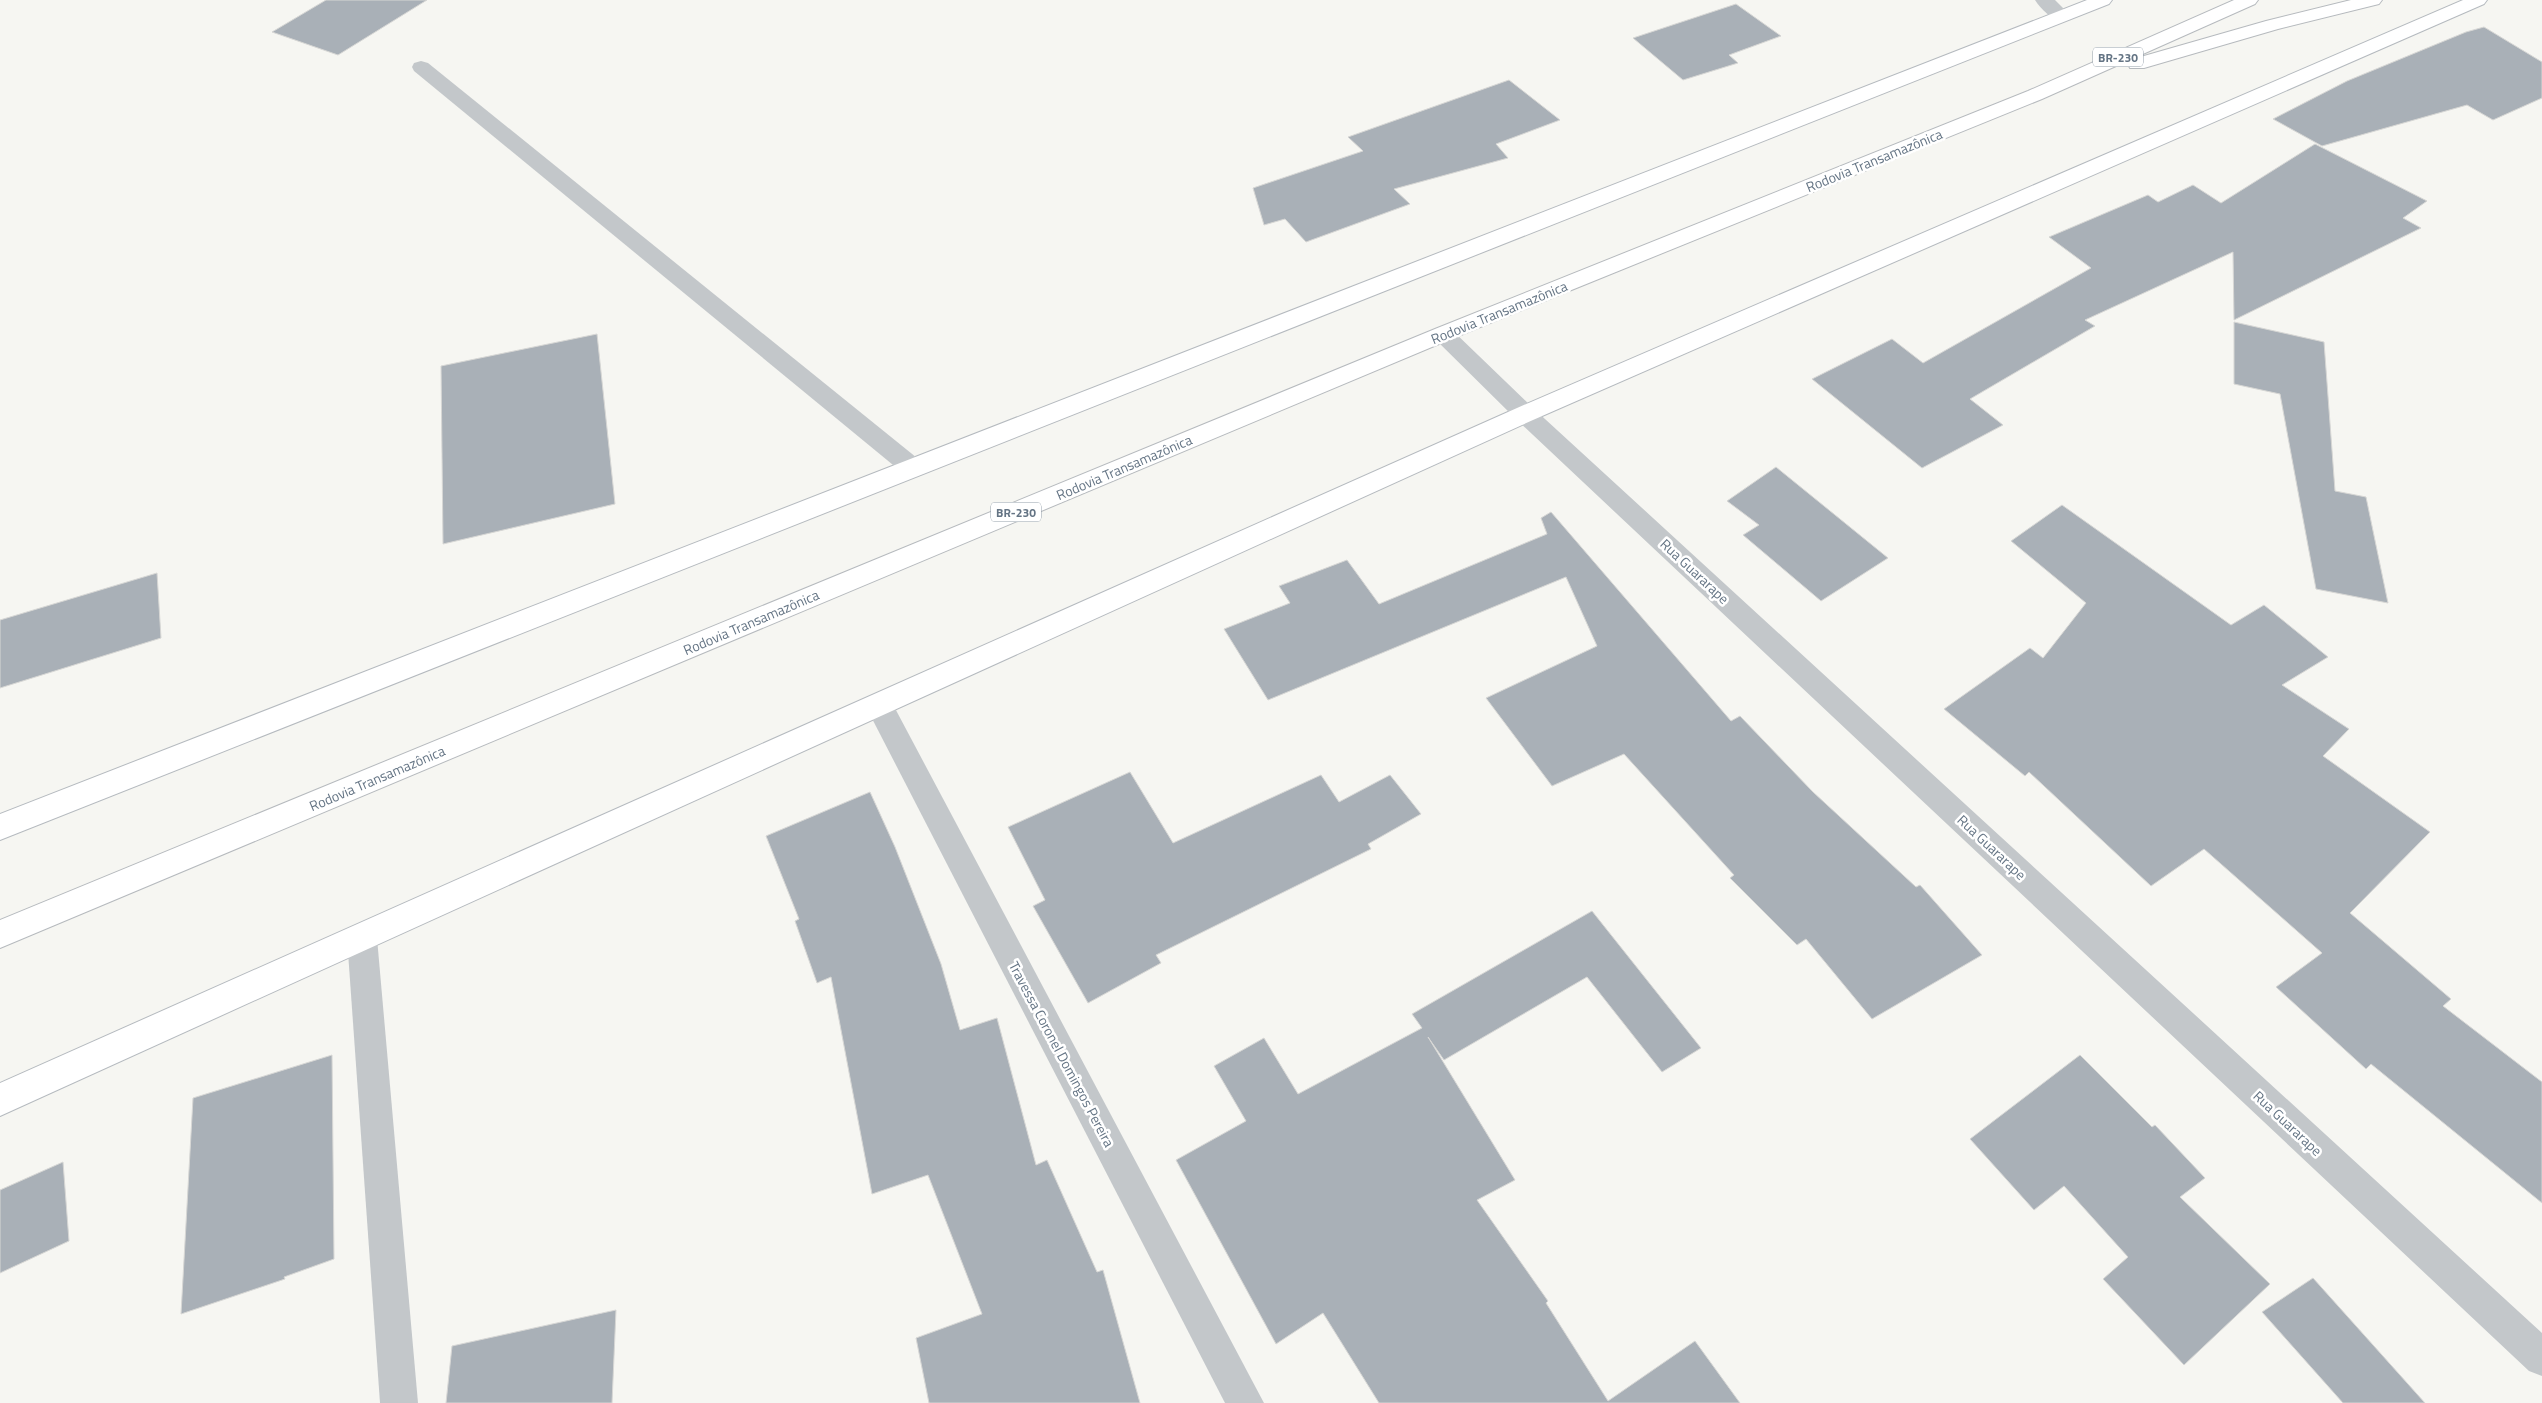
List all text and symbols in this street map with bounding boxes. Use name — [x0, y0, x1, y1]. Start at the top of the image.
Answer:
road number: BR-230 — [2093, 48, 2143, 66]
street label: Rodovia Transamazônica — [1803, 123, 1945, 197]
street label: Rodovia Transamazônica — [1428, 275, 1570, 349]
street label: Rodovia Transamazônica — [1053, 429, 1195, 505]
road number: BR-230 — [991, 502, 1041, 522]
street label: Rua Guararape — [1656, 534, 1734, 608]
street label: Rodovia Transamazônica — [680, 584, 822, 660]
street label: Rodovia Transamazônica — [306, 740, 448, 816]
street label: Rua Guararape — [1953, 810, 2031, 884]
street label: Travessa Coronel Domingos Pereira — [1004, 957, 1120, 1151]
street label: Rua Guararape — [2249, 1086, 2327, 1160]

